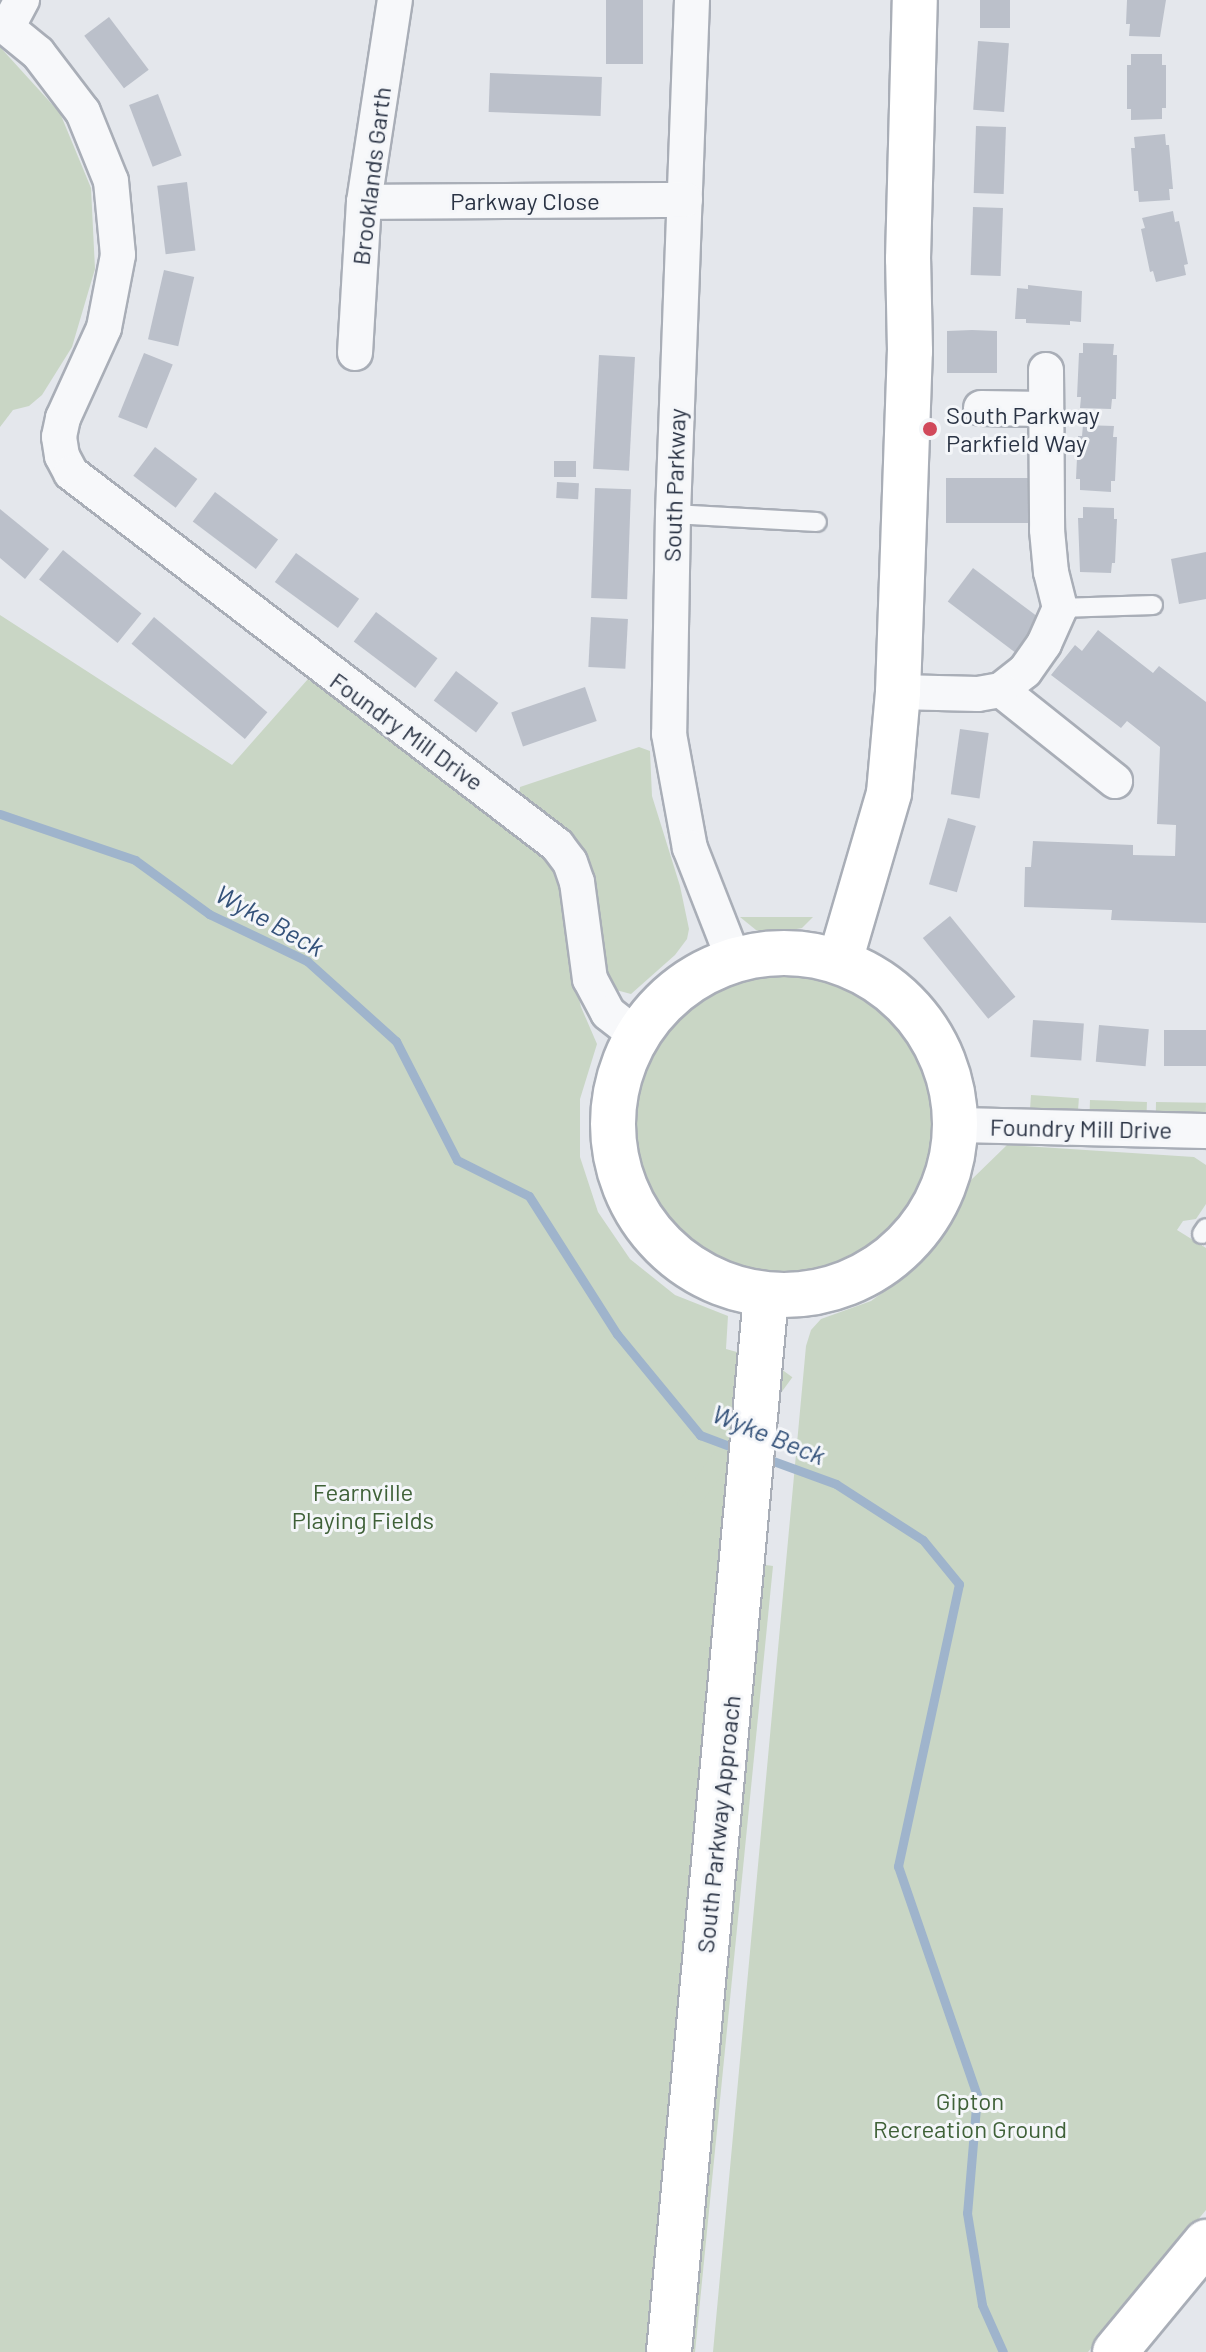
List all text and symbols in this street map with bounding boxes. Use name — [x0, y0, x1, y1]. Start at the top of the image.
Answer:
street label: Brooklands Garth — [346, 85, 396, 267]
street label: Parkway Close — [450, 187, 600, 215]
place label: South Parkway Parkfield Way — [946, 401, 1100, 457]
street label: South Parkway — [657, 408, 691, 562]
marker: South Parkway Parkfield Way — [921, 420, 939, 438]
street label: Foundry Mill Drive — [325, 666, 489, 796]
water label: Wyke Beck — [210, 877, 330, 963]
street label: Foundry Mill Drive — [990, 1112, 1172, 1144]
water label: Wyke Beck — [708, 1397, 830, 1471]
park label: Fearnville Playing Fields — [292, 1478, 434, 1534]
street label: South Parkway Approach — [690, 1694, 746, 1954]
park label: Gipton Recreation Ground — [873, 2087, 1067, 2143]

